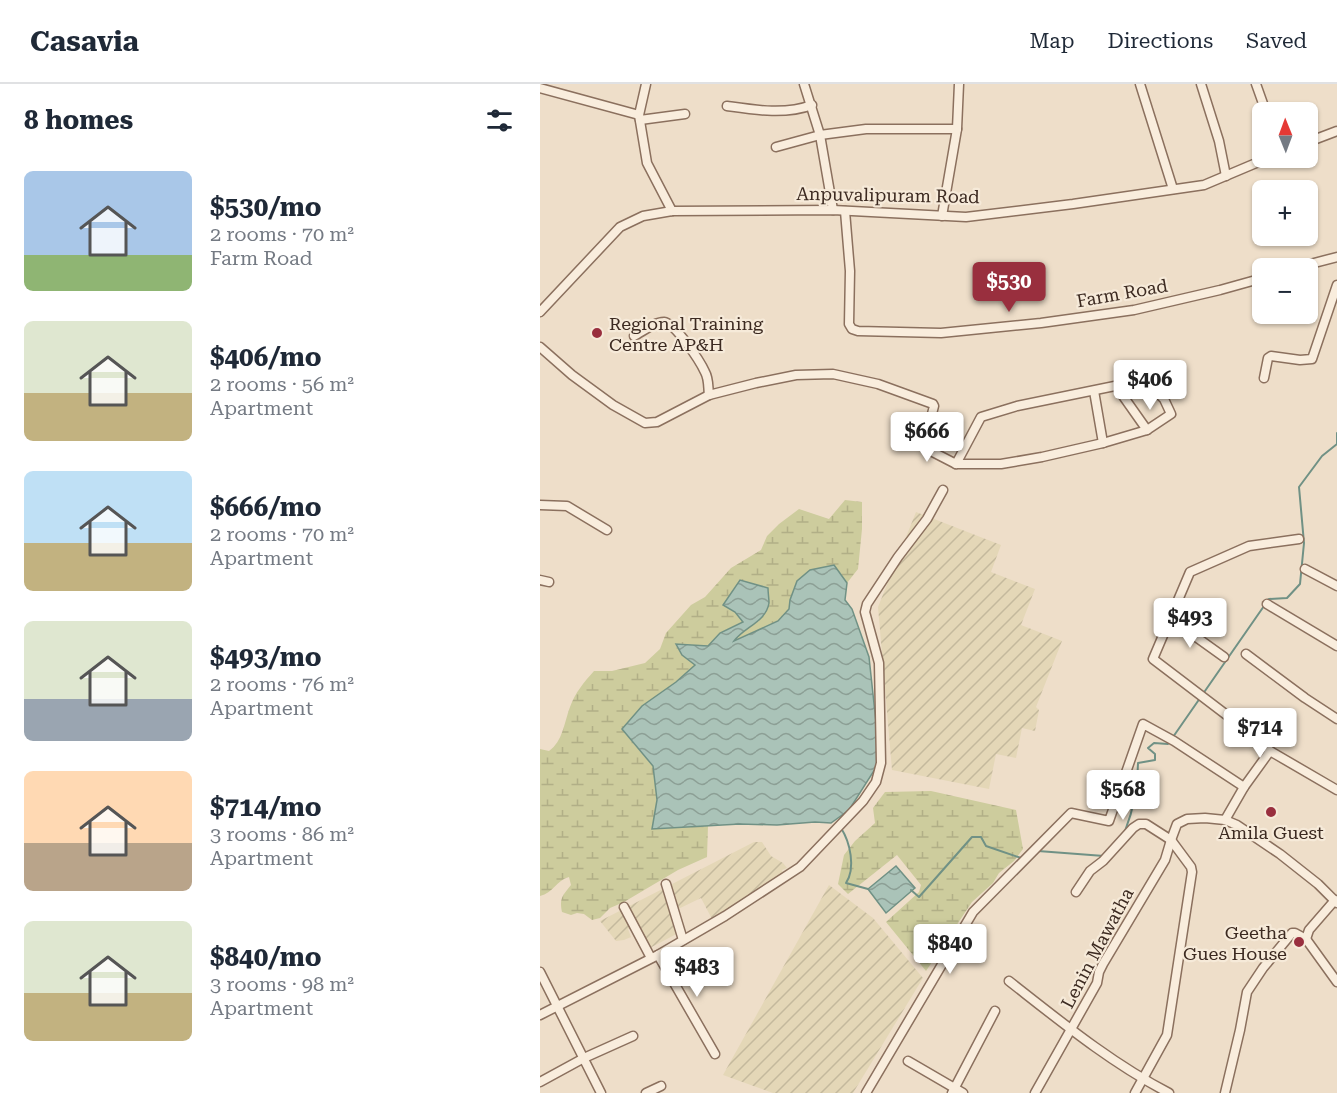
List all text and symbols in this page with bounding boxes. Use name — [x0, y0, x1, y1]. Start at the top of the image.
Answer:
text: Casavia — [30, 25, 139, 58]
text: Map — [1030, 29, 1074, 53]
text: Directions — [1107, 29, 1213, 53]
text: Saved — [1246, 29, 1307, 53]
north arrow — [1252, 102, 1318, 168]
map controls — [1252, 102, 1318, 324]
icon: filters — [483, 104, 516, 137]
text: 8 homes — [24, 105, 133, 135]
button: + — [1252, 180, 1318, 246]
street label: Anpuvalipuram Road — [796, 183, 980, 207]
text: $530/mo — [210, 192, 322, 222]
icon: home — [72, 195, 144, 267]
text: 2 rooms · 70 m² — [210, 222, 354, 246]
text: Farm Road — [210, 246, 313, 270]
button: − — [1252, 258, 1318, 324]
pin: $530 — [973, 262, 1045, 313]
text: $530 — [987, 269, 1031, 293]
street label: Farm Road — [1075, 275, 1170, 311]
place label: Regional Training Centre AP&H — [609, 313, 764, 355]
marker: Regional Training Centre AP&H — [590, 326, 604, 340]
text: $406/mo — [210, 342, 322, 372]
icon: home — [72, 345, 144, 417]
pin: $406 — [1114, 360, 1186, 411]
text: $406 — [1128, 367, 1172, 391]
text: 2 rooms · 56 m² — [210, 372, 354, 396]
text: Apartment — [210, 396, 313, 420]
pin: $666 — [891, 412, 963, 463]
text: $666 — [905, 419, 949, 443]
text: $666/mo — [210, 492, 322, 522]
icon: home — [72, 495, 144, 567]
text: 2 rooms · 70 m² — [210, 522, 354, 546]
text: Apartment — [210, 546, 313, 570]
pin: $493 — [1154, 598, 1226, 649]
text: $493 — [1168, 605, 1212, 629]
text: $493/mo — [210, 642, 322, 672]
icon: home — [72, 645, 144, 717]
text: 2 rooms · 76 m² — [210, 672, 354, 696]
text: Apartment — [210, 696, 313, 720]
pin: $714 — [1224, 708, 1296, 759]
text: $714 — [1238, 715, 1282, 739]
pin: $568 — [1087, 770, 1159, 821]
text: $568 — [1101, 777, 1145, 801]
text: $714/mo — [210, 792, 322, 822]
icon: home — [72, 795, 144, 867]
marker: Amila Guest — [1264, 805, 1278, 819]
text: 3 rooms · 86 m² — [210, 822, 354, 846]
place label: Amila Guest — [1218, 822, 1324, 843]
text: Apartment — [210, 846, 313, 870]
street label: Lenin Mawatha — [1056, 884, 1138, 1012]
place label: Geetha Gues House — [1183, 922, 1287, 964]
pin: $840 — [914, 924, 986, 975]
text: $840 — [928, 931, 972, 955]
marker: Geetha Gues House — [1292, 935, 1306, 949]
text: $840/mo — [210, 942, 322, 972]
icon: home — [72, 945, 144, 1017]
pin: $483 — [661, 947, 733, 998]
text: $483 — [675, 954, 719, 978]
text: 3 rooms · 98 m² — [210, 972, 354, 996]
text: Apartment — [210, 996, 313, 1020]

